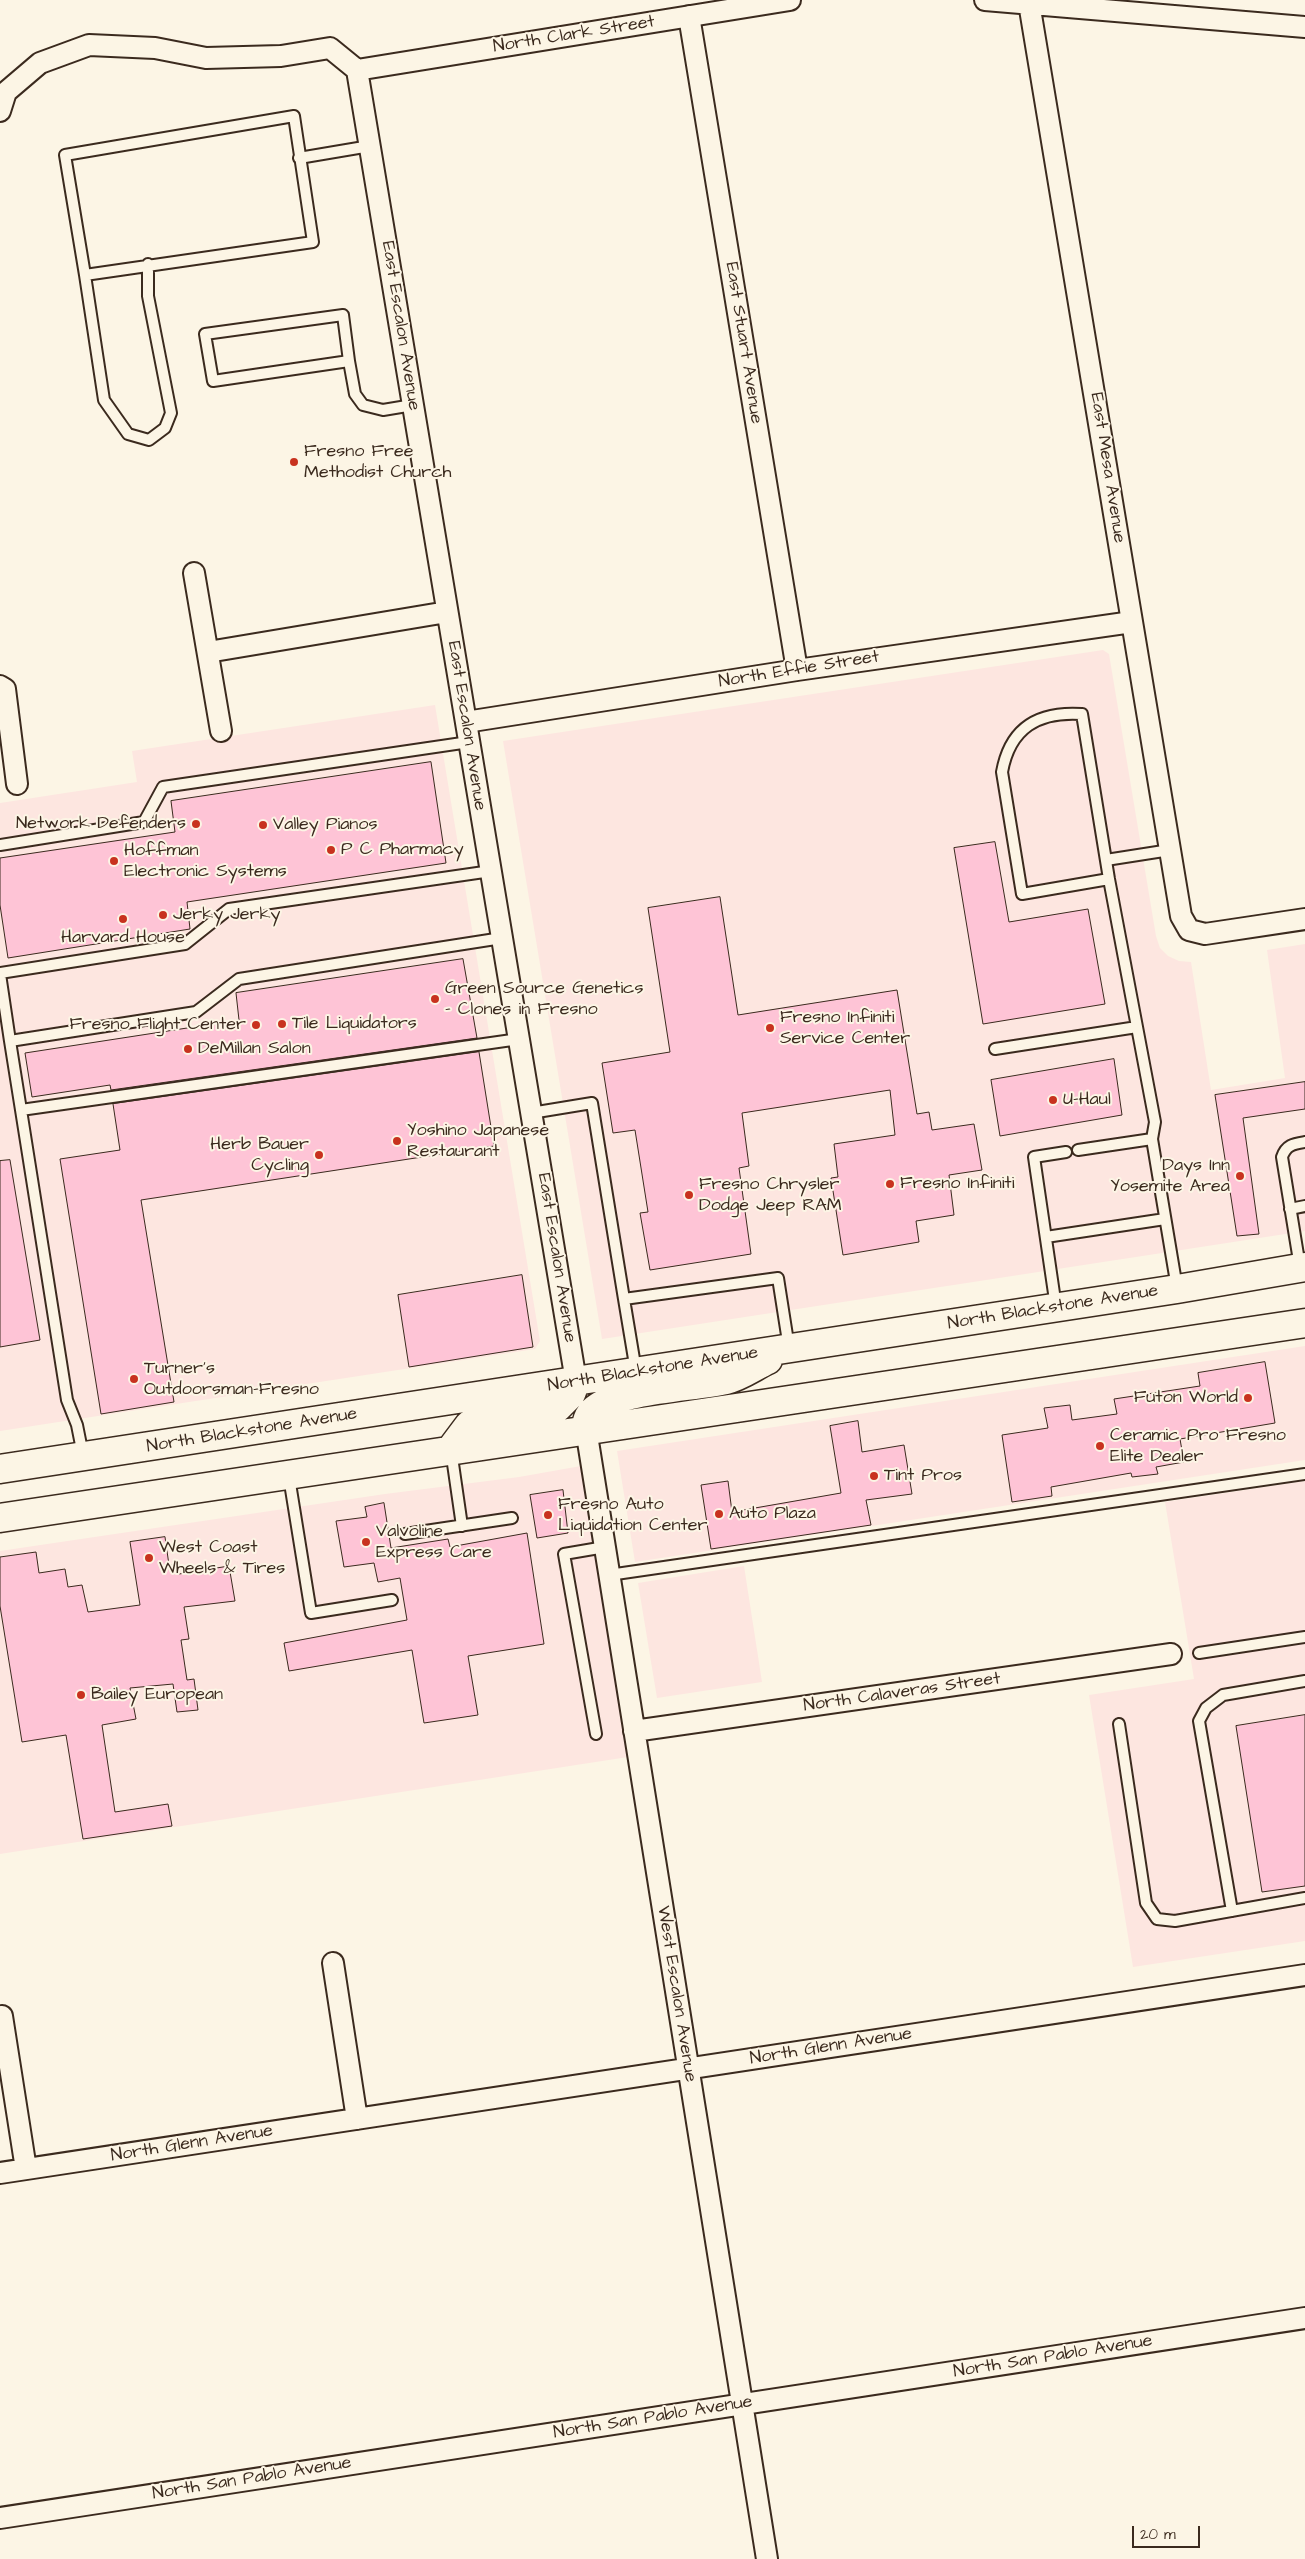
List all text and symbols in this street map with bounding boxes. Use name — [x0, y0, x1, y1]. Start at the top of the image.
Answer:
street label: North Clark Street — [492, 12, 656, 58]
street label: East Escalon Avenue — [376, 240, 424, 412]
street label: East Stuart Avenue — [720, 261, 766, 425]
street label: East Mesa Avenue — [1084, 391, 1130, 545]
place label: Fresno Free Methodist Church — [304, 441, 451, 484]
marker: Fresno Free Methodist Church — [288, 456, 300, 468]
street label: East Escalon Avenue — [442, 640, 490, 812]
street label: North Effie Street — [717, 647, 881, 693]
place label: Network Defenders — [16, 813, 186, 835]
place label: Valley Pianos — [273, 814, 377, 836]
marker: Network Defenders — [190, 818, 202, 830]
marker: Valley Pianos — [257, 819, 269, 831]
place label: P C Pharmacy — [341, 839, 464, 861]
place label: Hoffman Electronic Systems — [124, 840, 287, 882]
marker: P C Pharmacy — [325, 844, 337, 856]
marker: Hoffman Electronic Systems — [108, 855, 120, 867]
place label: Jerky Jerky — [173, 904, 280, 926]
marker: Jerky Jerky — [157, 909, 169, 921]
marker: Harvard House — [117, 913, 129, 925]
place label: Harvard House — [61, 927, 185, 949]
place label: Green Source Genetics - Clones in Fresno — [445, 978, 644, 1021]
marker: Green Source Genetics - Clones in Fresno — [429, 993, 441, 1005]
place label: Fresno Infiniti Service Center — [780, 1007, 910, 1050]
place label: Tile Liquidators — [292, 1013, 417, 1035]
place label: Fresno Flight Center — [69, 1014, 246, 1036]
marker: Tile Liquidators — [276, 1018, 288, 1030]
marker: Fresno Flight Center — [250, 1019, 262, 1031]
marker: Fresno Infiniti Service Center — [764, 1022, 776, 1034]
place label: DeMillan Salon — [198, 1038, 311, 1060]
marker: DeMillan Salon — [182, 1043, 194, 1055]
place label: U-Haul — [1063, 1089, 1111, 1111]
marker: U-Haul — [1047, 1094, 1059, 1106]
place label: Yoshino Japanese Restaurant — [407, 1120, 549, 1162]
place label: Herb Bauer Cycling — [210, 1134, 309, 1176]
marker: Yoshino Japanese Restaurant — [391, 1135, 403, 1147]
marker: Herb Bauer Cycling — [313, 1149, 325, 1161]
place label: Days Inn Yosemite Area — [1110, 1155, 1230, 1198]
marker: Days Inn Yosemite Area — [1234, 1170, 1246, 1182]
street label: East Escalon Avenue — [532, 1172, 580, 1344]
place label: Fresno Infiniti — [900, 1173, 1014, 1195]
place label: Fresno Chrysler Dodge Jeep RAM — [699, 1174, 842, 1216]
marker: Fresno Infiniti — [884, 1178, 896, 1190]
marker: Fresno Chrysler Dodge Jeep RAM — [683, 1189, 695, 1201]
street label: North Blackstone Avenue — [946, 1281, 1160, 1335]
street label: North Blackstone Avenue — [546, 1343, 760, 1397]
place label: Turner's Outdoorsman-Fresno — [144, 1358, 319, 1400]
marker: Turner's Outdoorsman-Fresno — [128, 1373, 140, 1385]
place label: Futon World — [1134, 1387, 1238, 1409]
marker: Futon World — [1242, 1392, 1254, 1404]
street label: North Blackstone Avenue — [145, 1404, 359, 1458]
place label: Ceramic Pro Fresno Elite Dealer — [1110, 1425, 1286, 1468]
marker: Ceramic Pro Fresno Elite Dealer — [1094, 1440, 1106, 1452]
place label: Tint Pros — [884, 1465, 962, 1487]
marker: Tint Pros — [868, 1470, 880, 1482]
place label: Fresno Auto Liquidation Center — [558, 1494, 707, 1536]
place label: Auto Plaza — [729, 1503, 816, 1525]
marker: Auto Plaza — [713, 1508, 725, 1520]
marker: Fresno Auto Liquidation Center — [542, 1509, 554, 1521]
place label: Valvoline Express Care — [376, 1521, 492, 1564]
marker: Valvoline Express Care — [360, 1536, 372, 1548]
place label: West Coast Wheels & Tires — [159, 1537, 285, 1580]
marker: West Coast Wheels & Tires — [143, 1552, 155, 1564]
street label: North Calaveras Street — [802, 1668, 1002, 1718]
place label: Bailey European — [91, 1684, 223, 1706]
marker: Bailey European — [75, 1689, 87, 1701]
street label: West Escalon Avenue — [651, 1904, 701, 2084]
street label: North Glenn Avenue — [749, 2024, 913, 2070]
street label: North Glenn Avenue — [110, 2121, 274, 2167]
street label: North San Pablo Avenue — [952, 2331, 1154, 2383]
street label: North San Pablo Avenue — [552, 2392, 754, 2444]
street label: North San Pablo Avenue — [151, 2453, 353, 2505]
scale bar — [1135, 2516, 1202, 2548]
text: 20 m — [1140, 2524, 1176, 2545]

